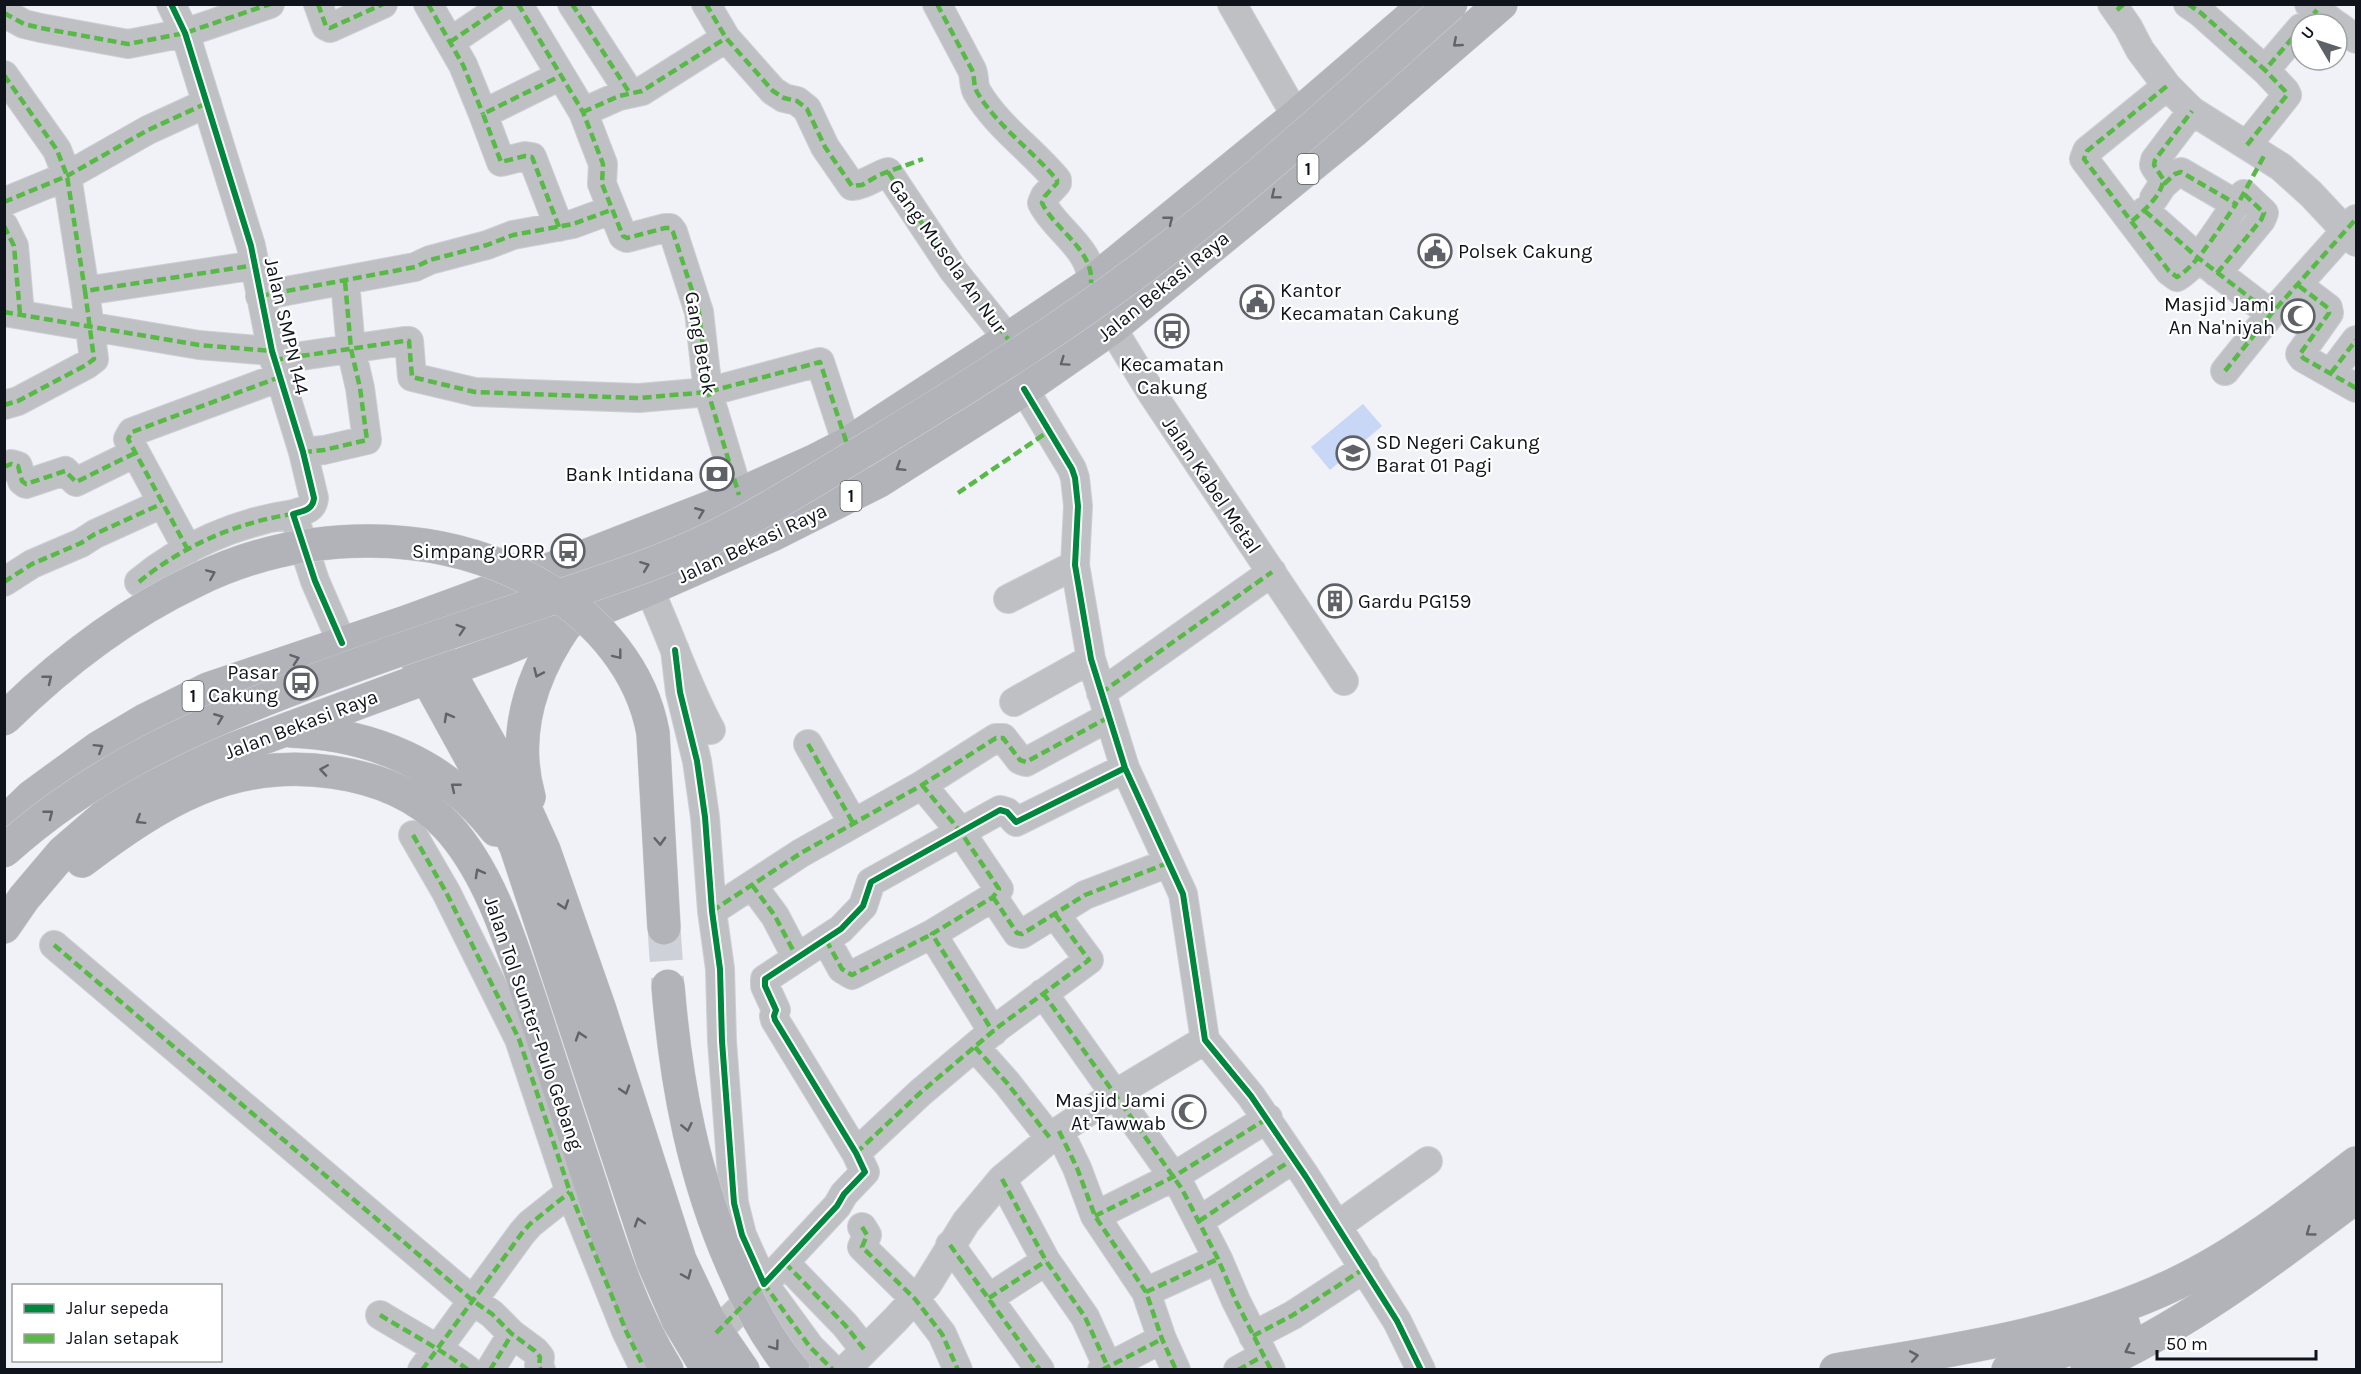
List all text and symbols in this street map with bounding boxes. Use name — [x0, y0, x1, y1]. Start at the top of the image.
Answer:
north arrow — [2289, 12, 2349, 72]
text: U — [2297, 23, 2319, 43]
one-way arrow — [1453, 36, 1464, 47]
road number: 1 — [1298, 154, 1318, 184]
street label: Gang Musola An Nur — [884, 175, 1012, 339]
one-way arrow — [1271, 188, 1282, 199]
one-way arrow — [1162, 216, 1173, 227]
street label: Jalan Bekasi Raya — [1093, 226, 1234, 346]
public building icon: Polsek Cakung — [1417, 233, 1453, 269]
place label: Polsek Cakung — [1458, 240, 1592, 263]
street label: Jalan SMPN 144 — [260, 255, 313, 397]
place label: Kantor Kecamatan Cakung — [1280, 279, 1459, 325]
public building icon: Kantor Kecamatan Cakung — [1239, 284, 1275, 320]
street label: Gang Betok — [680, 290, 721, 397]
place label: Masjid Jami An Na'niyah — [2164, 293, 2275, 339]
mosque icon: Masjid Jami An Na'niyah — [2280, 298, 2316, 334]
bus stop icon: Kecamatan Cakung — [1154, 313, 1190, 349]
place label: Kecamatan Cakung — [1120, 353, 1224, 399]
one-way arrow — [1060, 355, 1071, 366]
street label: Jalan Kabel Metal — [1157, 413, 1266, 558]
place label: SD Negeri Cakung Barat 01 Pagi — [1376, 431, 1540, 477]
school or university icon: SD Negeri Cakung Barat 01 Pagi — [1335, 435, 1371, 471]
bank icon: Bank Intidana — [699, 456, 735, 492]
one-way arrow — [896, 460, 906, 472]
place label: Bank Intidana — [565, 463, 694, 486]
road number: 1 — [840, 481, 862, 511]
street label: Jalan Bekasi Raya — [674, 499, 831, 588]
one-way arrow — [694, 506, 705, 519]
bus stop icon: Simpang JORR — [550, 533, 586, 569]
place label: Simpang JORR — [412, 540, 545, 563]
one-way arrow — [640, 561, 650, 574]
one-way arrow — [204, 569, 215, 581]
building icon: Gardu PG159 — [1317, 583, 1353, 619]
place label: Gardu PG159 — [1358, 590, 1471, 613]
one-way arrow — [455, 624, 466, 637]
one-way arrow — [611, 648, 622, 659]
one-way arrow — [289, 654, 300, 666]
place label: Pasar Cakung — [208, 661, 279, 707]
bus stop icon: Pasar Cakung — [283, 665, 319, 701]
one-way arrow — [533, 667, 545, 678]
one-way arrow — [41, 676, 52, 687]
road number: 1 — [182, 681, 204, 711]
street label: Jalan Bekasi Raya — [221, 685, 381, 764]
one-way arrow — [212, 713, 223, 725]
one-way arrow — [444, 713, 455, 723]
one-way arrow — [93, 743, 103, 755]
one-way arrow — [319, 765, 329, 777]
one-way arrow — [451, 784, 462, 795]
one-way arrow — [43, 810, 54, 821]
one-way arrow — [136, 813, 146, 825]
one-way arrow — [653, 836, 666, 845]
one-way arrow — [475, 869, 486, 879]
street label: Jalan Tol Sunter–Pulo Gebang — [479, 893, 588, 1153]
one-way arrow — [557, 899, 570, 910]
one-way arrow — [575, 1031, 588, 1042]
one-way arrow — [618, 1084, 631, 1095]
place label: Masjid Jami At Tawwab — [1055, 1089, 1166, 1135]
mosque icon: Masjid Jami At Tawwab — [1171, 1094, 1207, 1130]
one-way arrow — [680, 1122, 693, 1132]
one-way arrow — [634, 1217, 646, 1228]
one-way arrow — [2305, 1225, 2316, 1236]
one-way arrow — [680, 1269, 692, 1280]
legend — [12, 1284, 222, 1362]
text: Jalur sepeda — [66, 1297, 169, 1319]
scale bar — [2157, 1323, 2316, 1361]
text: Jalan setapak — [66, 1327, 179, 1349]
text: 50 m — [2166, 1333, 2208, 1355]
one-way arrow — [768, 1340, 779, 1351]
one-way arrow — [2125, 1343, 2136, 1354]
one-way arrow — [1909, 1350, 1919, 1363]

